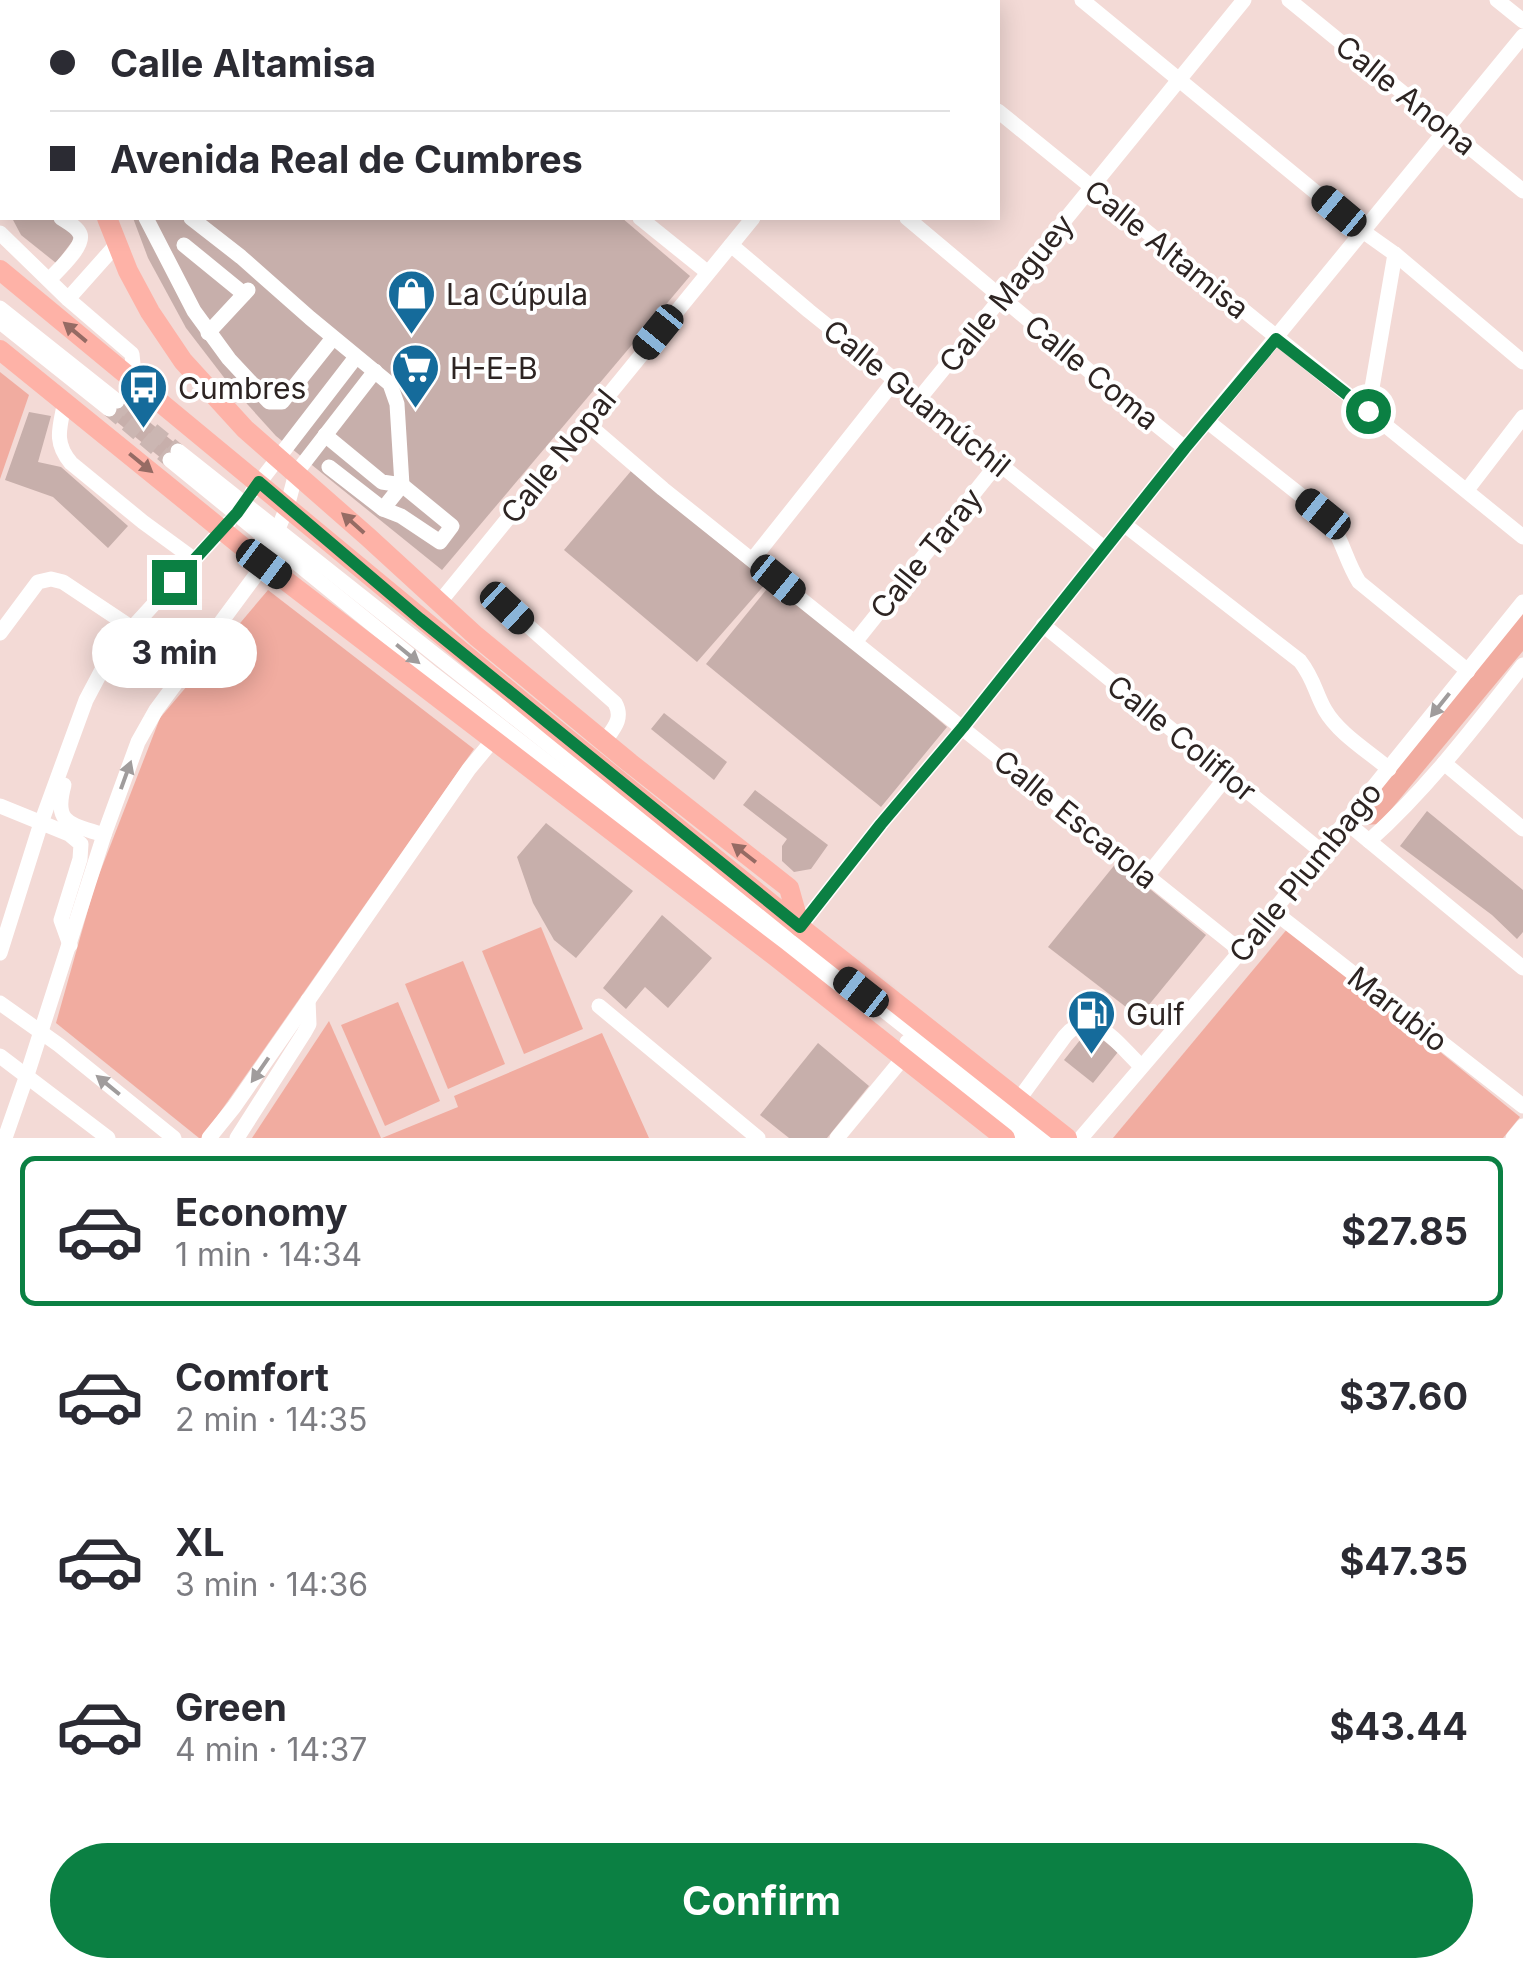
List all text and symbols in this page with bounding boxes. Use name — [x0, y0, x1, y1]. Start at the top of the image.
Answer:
street label: Calle Anona — [1329, 27, 1483, 163]
text: Calle Altamisa — [110, 40, 376, 86]
text: Avenida Real de Cumbres — [110, 136, 583, 182]
street label: Calle Altamisa — [1078, 172, 1256, 326]
car — [1306, 180, 1372, 242]
street label: Calle Maguey — [931, 207, 1081, 379]
shop icon: La Cúpula — [385, 268, 437, 336]
place label: La Cúpula — [446, 276, 588, 312]
car — [627, 299, 689, 365]
street label: Calle Coma — [1018, 307, 1166, 437]
street label: Calle Guamúchil — [816, 312, 1018, 484]
one-way arrow — [62, 322, 87, 343]
supermarket icon: H-E-B — [389, 342, 441, 410]
place label: H-E-B — [450, 350, 538, 386]
bus stop icon: Cumbres — [117, 362, 169, 430]
place label: Cumbres — [178, 370, 306, 406]
street label: Calle Nopal — [493, 381, 623, 531]
route start — [1346, 389, 1391, 434]
one-way arrow — [128, 452, 153, 473]
street label: Calle Taray — [862, 480, 990, 626]
car — [1290, 483, 1356, 545]
one-way arrow — [341, 513, 366, 535]
car — [231, 534, 297, 594]
car — [745, 549, 811, 611]
route end — [152, 560, 197, 605]
car — [475, 577, 539, 639]
callout: 3 min — [91, 617, 256, 687]
text: 3 min — [131, 633, 218, 672]
one-way arrow — [396, 643, 421, 664]
street label: Calle Coliflor — [1100, 667, 1264, 809]
one-way arrow — [1430, 693, 1451, 718]
street label: Calle Escarola — [987, 742, 1165, 896]
one-way arrow — [119, 759, 134, 789]
street label: Calle Plumbago — [1221, 775, 1389, 969]
one-way arrow — [732, 843, 757, 864]
street label: Marubio — [1341, 959, 1455, 1059]
car — [828, 962, 894, 1022]
fuel station icon: Gulf — [1065, 988, 1117, 1056]
place label: Gulf — [1126, 996, 1185, 1032]
one-way arrow — [251, 1057, 270, 1084]
one-way arrow — [96, 1075, 121, 1096]
icon: car — [55, 1186, 145, 1276]
text: Economy — [175, 1189, 348, 1235]
text: $27.85 — [1341, 1208, 1468, 1254]
text: 1 min · 14:34 — [175, 1235, 362, 1274]
icon: car — [55, 1351, 145, 1441]
text: Comfort — [175, 1354, 329, 1400]
text: $37.60 — [1339, 1373, 1468, 1419]
text: 2 min · 14:35 — [175, 1400, 368, 1439]
icon: car — [55, 1516, 145, 1606]
text: XL — [175, 1519, 225, 1565]
text: $47.35 — [1339, 1538, 1468, 1584]
text: 3 min · 14:36 — [175, 1565, 368, 1604]
icon: car — [55, 1681, 145, 1771]
text: Green — [175, 1684, 287, 1730]
text: $43.44 — [1330, 1703, 1468, 1749]
text: 4 min · 14:37 — [175, 1730, 367, 1769]
button: Confirm — [50, 1843, 1473, 1958]

